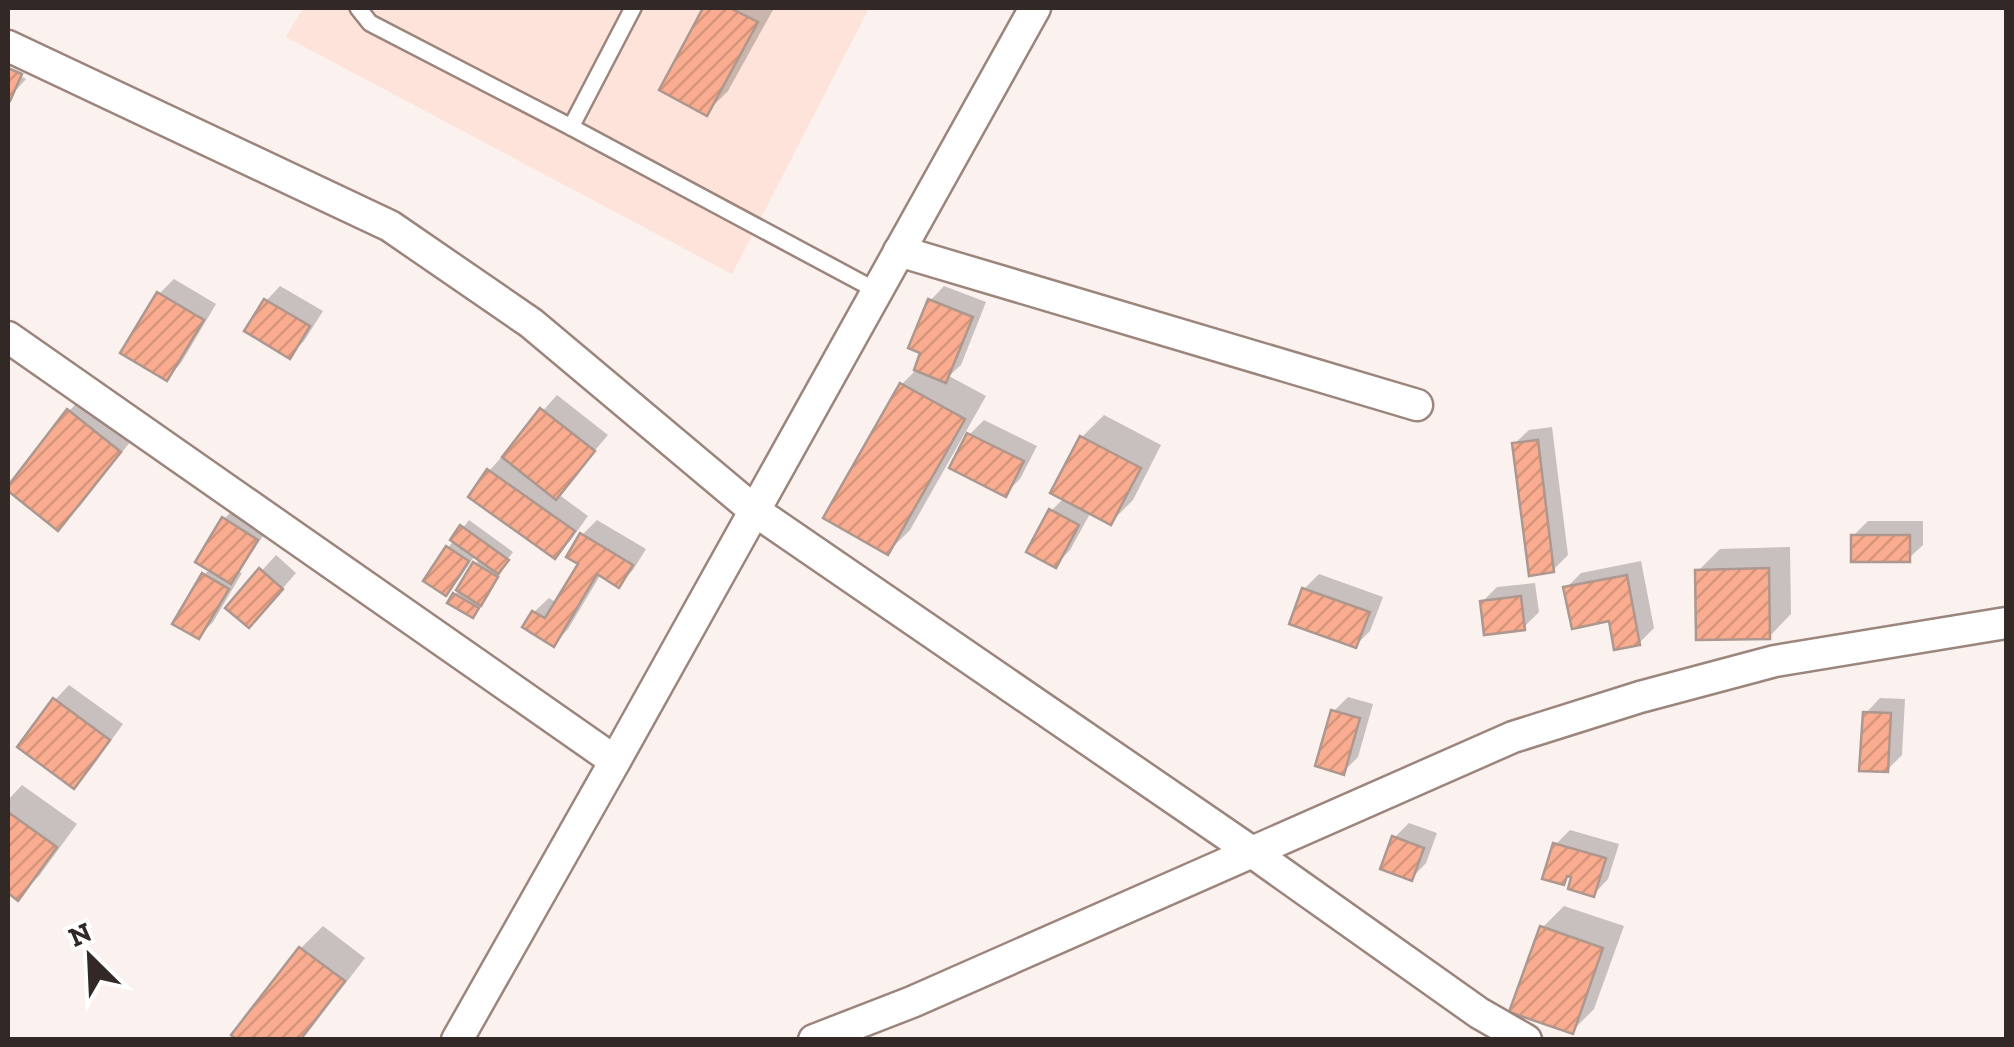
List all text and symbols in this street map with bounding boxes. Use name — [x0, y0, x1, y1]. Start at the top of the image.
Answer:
north arrow — [40, 907, 140, 1007]
text: N — [64, 915, 96, 954]

